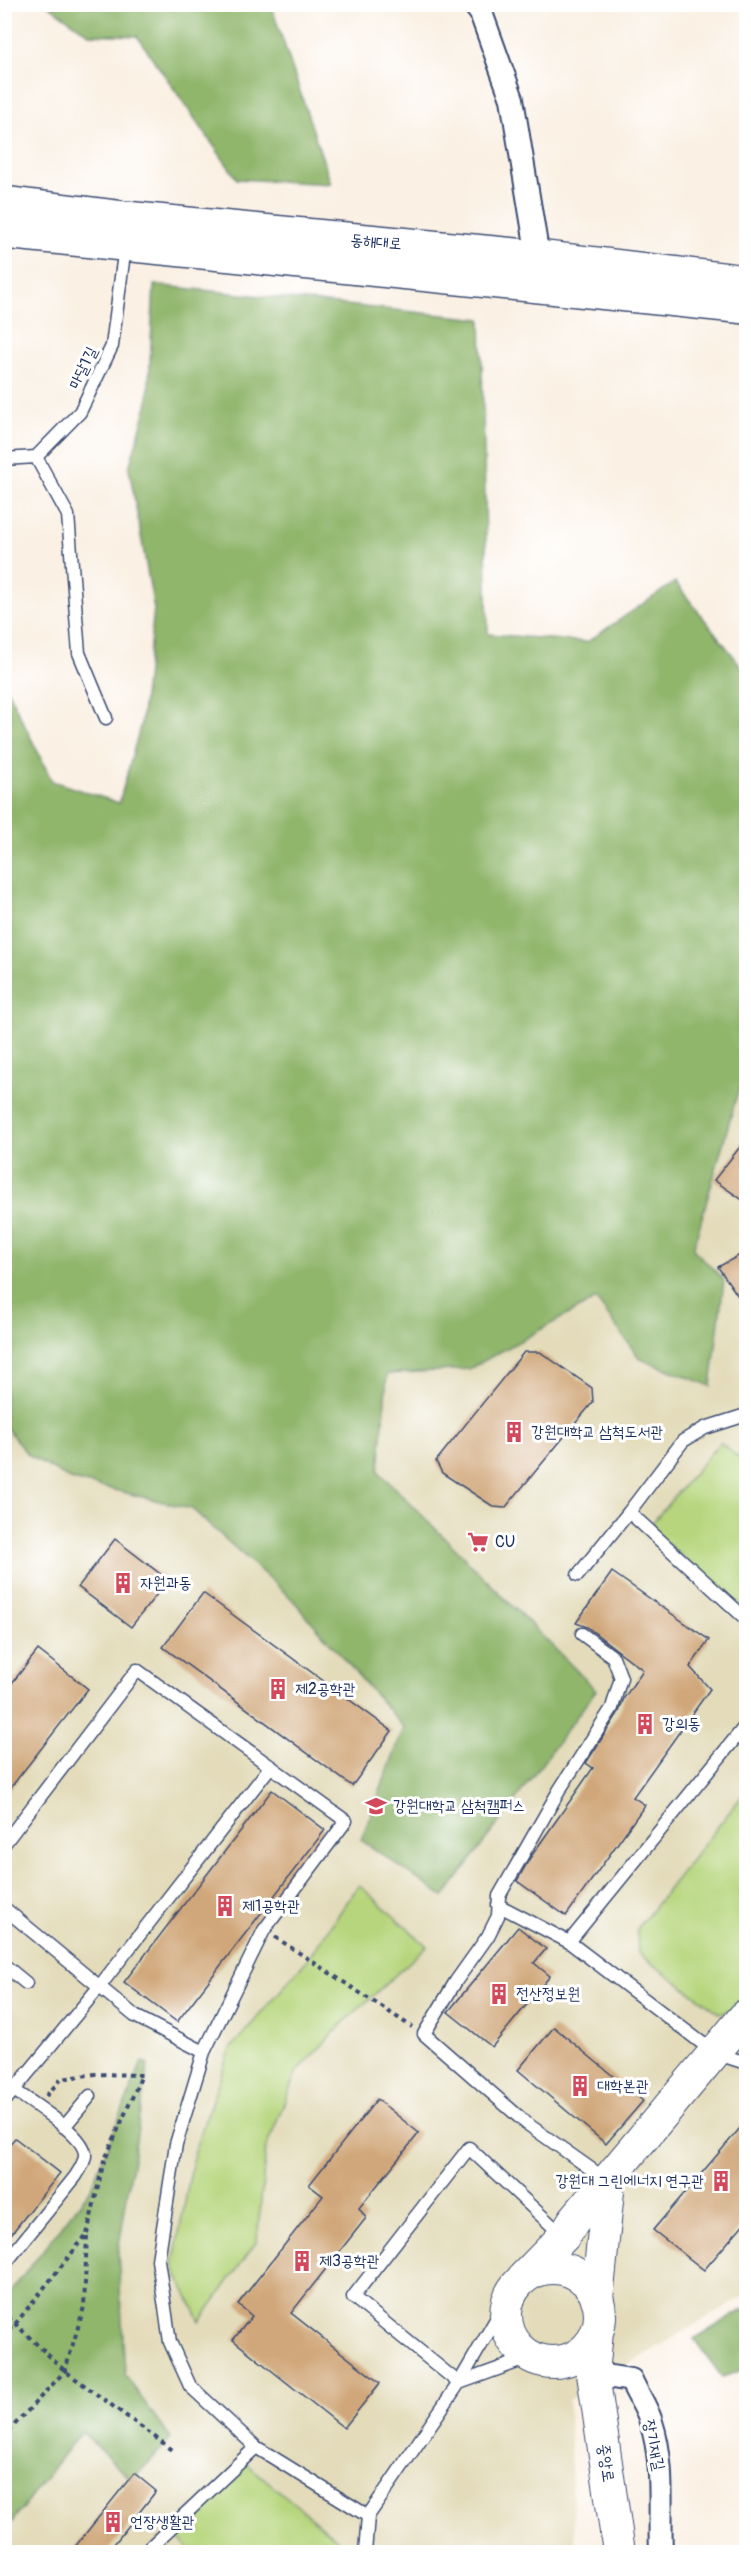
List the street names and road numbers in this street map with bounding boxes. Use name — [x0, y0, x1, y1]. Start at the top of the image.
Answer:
street label: 동해대로 — [349, 230, 403, 254]
street label: 마달1길 — [64, 343, 102, 393]
street label: 장기재길 — [639, 2418, 669, 2472]
street label: 중앙로 — [593, 2442, 619, 2484]

